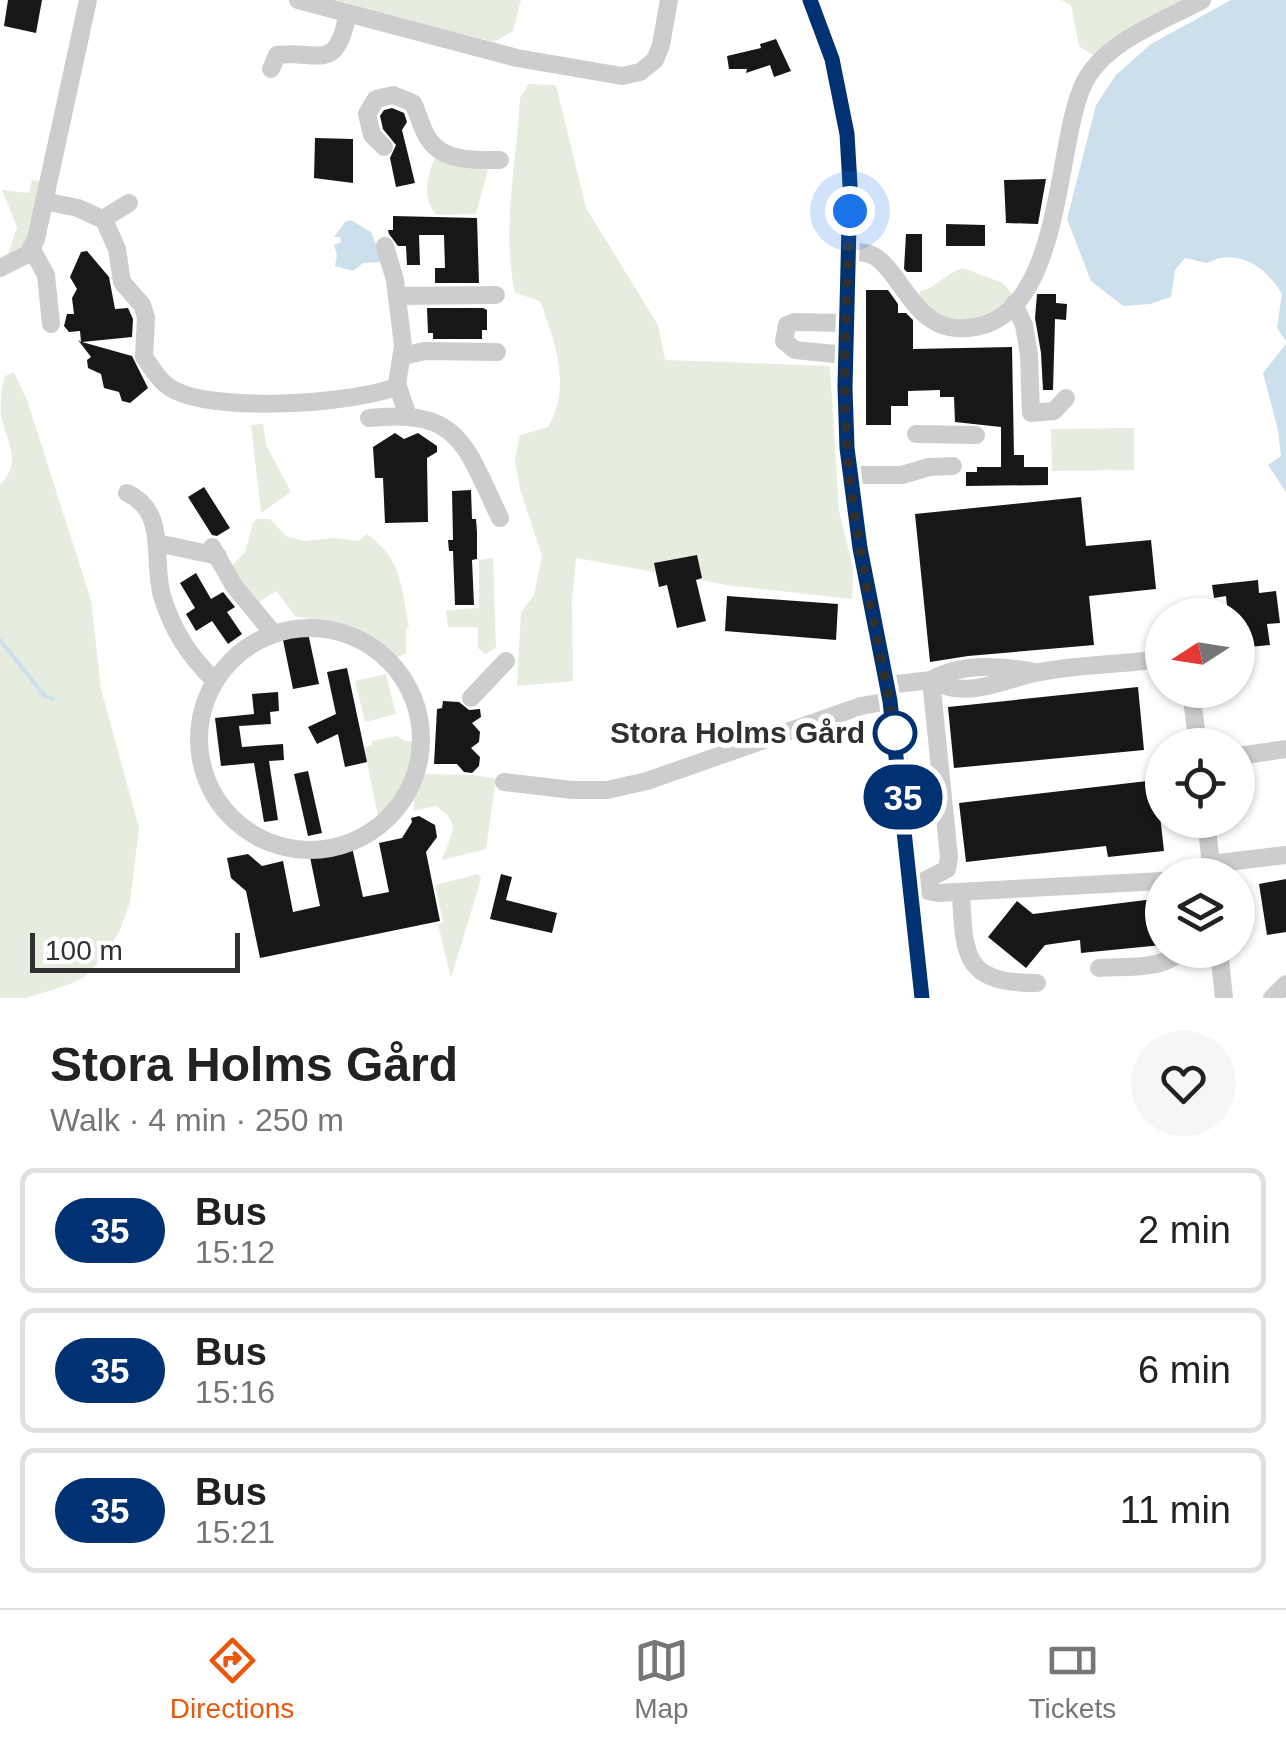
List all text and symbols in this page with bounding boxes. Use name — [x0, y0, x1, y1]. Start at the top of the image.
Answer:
your location — [825, 186, 875, 236]
north arrow — [1145, 598, 1255, 708]
map controls — [1145, 598, 1255, 968]
marker: Stora Holms Gård — [874, 712, 916, 754]
place label: Stora Holms Gård — [610, 716, 865, 749]
button: locate — [1145, 728, 1255, 838]
line badge: 35 — [858, 764, 948, 830]
text: 35 — [884, 778, 922, 817]
button: layers — [1145, 858, 1255, 968]
scale bar — [30, 928, 240, 973]
text: 100 m — [45, 935, 123, 966]
button: heart — [1131, 1031, 1236, 1136]
text: Stora Holms Gård — [50, 1038, 458, 1091]
text: Walk · 4 min · 250 m — [50, 1102, 344, 1138]
text: Bus — [195, 1191, 267, 1233]
text: 2 min — [1138, 1209, 1231, 1251]
text: 35 — [91, 1211, 129, 1250]
text: 15:12 — [195, 1234, 275, 1270]
text: Bus — [195, 1331, 267, 1373]
text: 6 min — [1138, 1349, 1231, 1391]
text: 35 — [91, 1351, 129, 1390]
text: 15:16 — [195, 1374, 275, 1410]
text: Bus — [195, 1471, 267, 1513]
text: 11 min — [1120, 1489, 1231, 1531]
text: 35 — [91, 1491, 129, 1530]
text: 15:21 — [195, 1514, 275, 1550]
tab: Directions — [170, 1633, 294, 1725]
tab: Map — [634, 1633, 689, 1725]
tab: Tickets — [1029, 1633, 1116, 1725]

